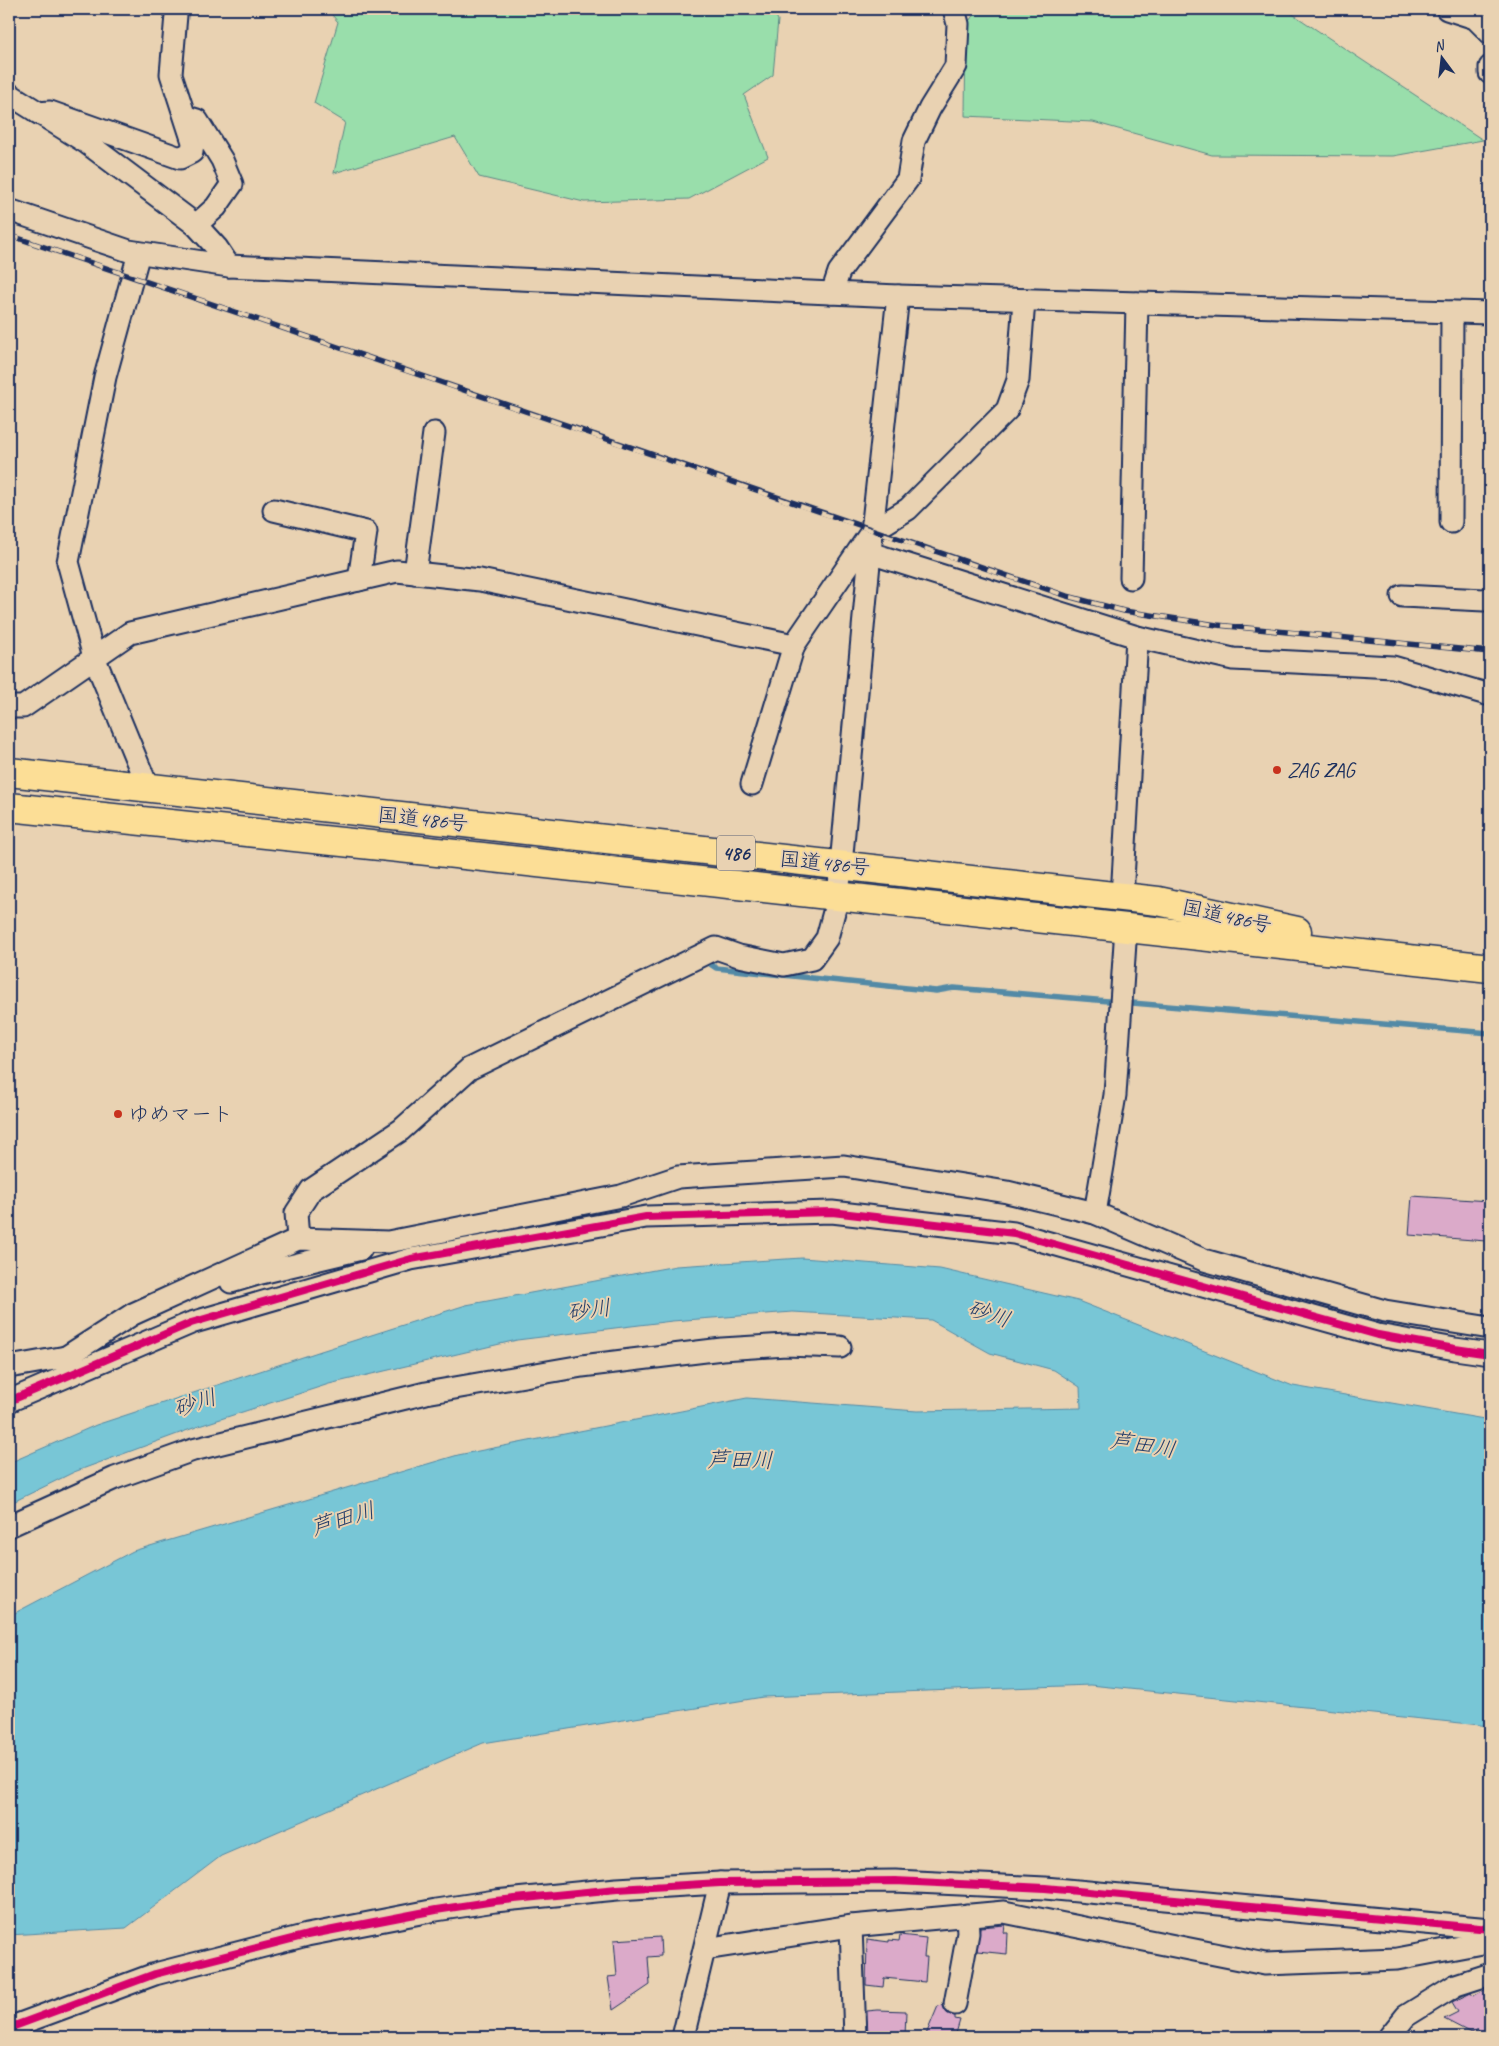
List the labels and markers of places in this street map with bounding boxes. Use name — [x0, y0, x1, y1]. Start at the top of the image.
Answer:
place label: ZAG ZAG — [1287, 757, 1357, 783]
marker: ZAG ZAG — [1271, 764, 1283, 776]
place label: ゆめマート — [128, 1101, 233, 1127]
marker: ゆめマート — [112, 1108, 124, 1120]

